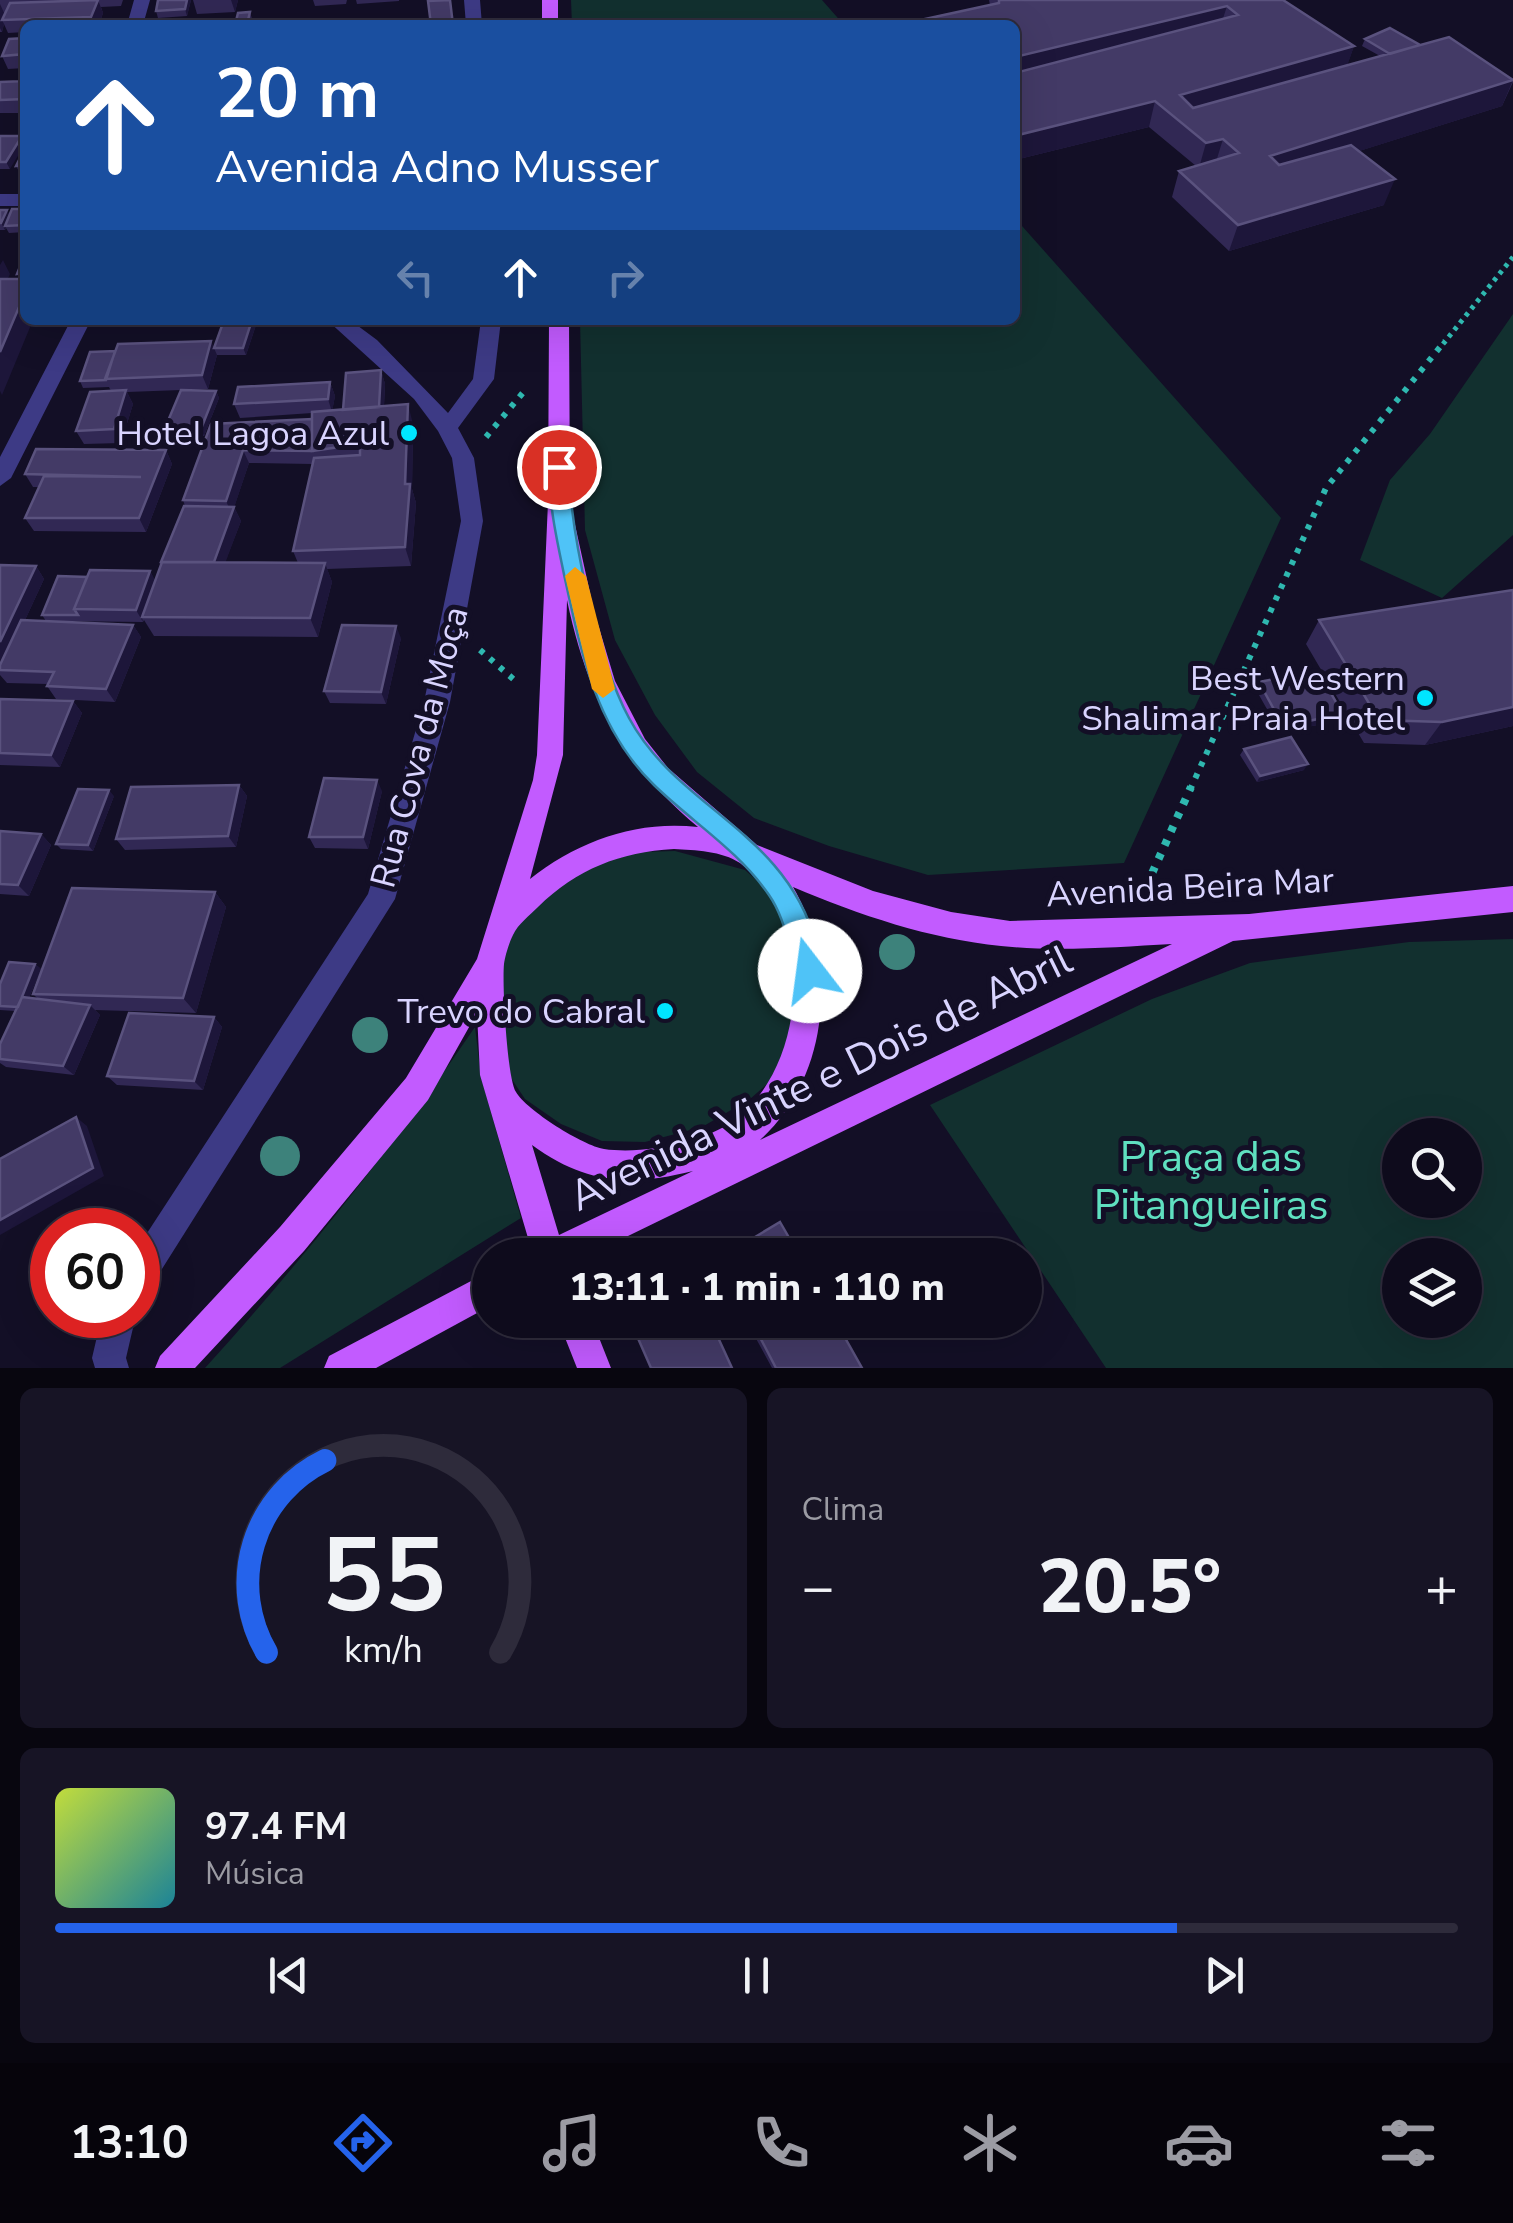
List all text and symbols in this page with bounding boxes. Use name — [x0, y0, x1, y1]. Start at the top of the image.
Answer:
text: 20 m — [215, 46, 379, 142]
icon: ahead — [50, 60, 180, 190]
text: Avenida Adno Musser — [215, 137, 659, 198]
icon: left — [388, 250, 443, 305]
icon: ahead — [493, 250, 548, 305]
icon: right — [598, 250, 653, 305]
place label: Hotel Lagoa Azul — [116, 410, 390, 457]
marker: Hotel Lagoa Azul — [398, 422, 420, 444]
pin — [517, 425, 602, 510]
icon: arrive — [532, 440, 587, 495]
street label: Rua Cova da Moça — [359, 601, 480, 893]
place label: Best Western Shalimar Praia Hotel — [1081, 655, 1406, 742]
marker: Best Western Shalimar Praia Hotel — [1414, 687, 1436, 709]
street label: Avenida Beira Mar — [1045, 856, 1336, 919]
position arrow — [758, 919, 862, 1023]
street label: Avenida Vinte e Dois de Abril — [560, 931, 1082, 1225]
place label: Trevo do Cabral — [398, 988, 646, 1035]
marker: Trevo do Cabral — [654, 1000, 676, 1022]
map controls — [1382, 1118, 1482, 1338]
button: search — [1382, 1118, 1482, 1218]
park label: Praça das Pitangueiras — [1094, 1129, 1328, 1234]
speed limit sign: 60 — [30, 1208, 160, 1338]
button: layers — [1382, 1238, 1482, 1338]
text: 13:11 · 1 min · 110 m — [569, 1262, 945, 1313]
text: Clima — [802, 1488, 884, 1531]
text: 55 — [321, 1505, 446, 1647]
text: 20.5° — [1038, 1536, 1221, 1638]
text: − — [802, 1550, 835, 1625]
text: + — [1425, 1550, 1458, 1625]
text: km/h — [344, 1626, 423, 1675]
text: 97.4 FM — [205, 1801, 347, 1852]
text: Música — [205, 1852, 305, 1895]
icon: previous — [261, 1948, 316, 2003]
icon: pause — [729, 1948, 784, 2003]
icon: next — [1197, 1948, 1252, 2003]
icon: directions — [328, 2108, 398, 2178]
icon: music — [537, 2108, 607, 2178]
icon: phone — [746, 2108, 816, 2178]
icon: climate — [955, 2108, 1025, 2178]
icon: car — [1164, 2108, 1234, 2178]
icon: filters — [1373, 2108, 1443, 2178]
text: 13:10 — [70, 2113, 189, 2174]

